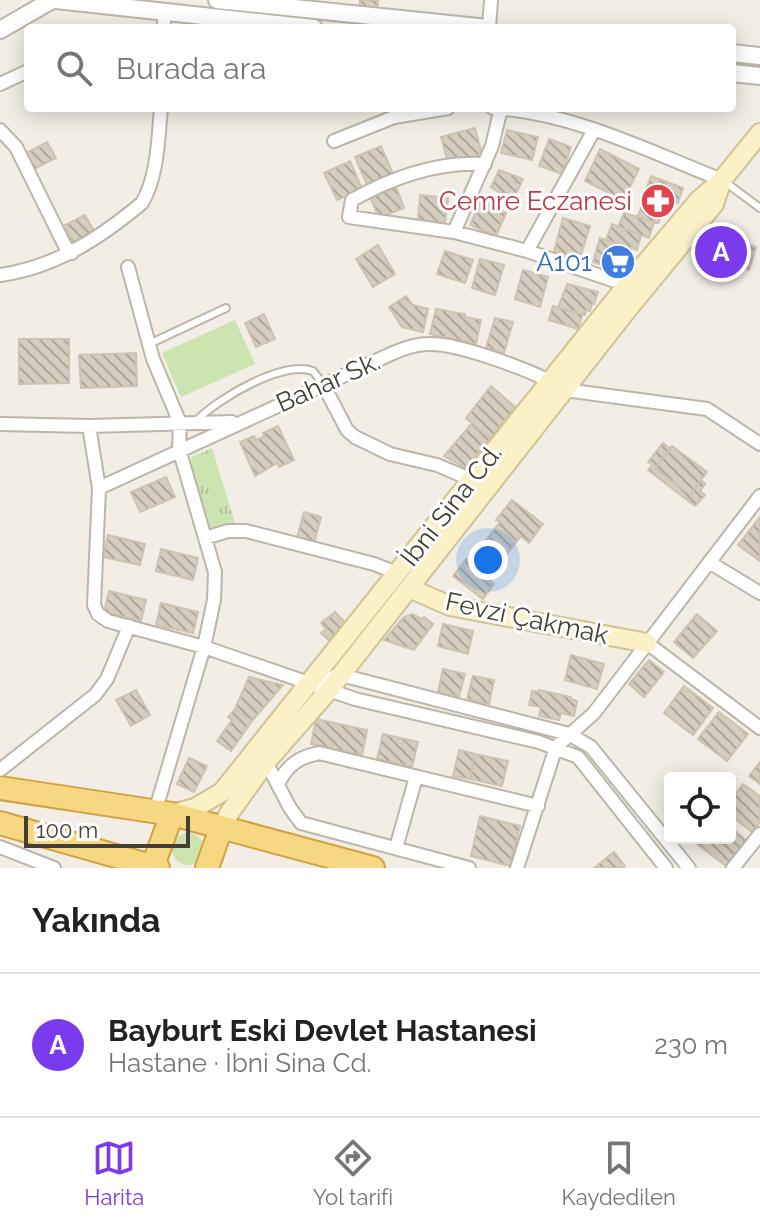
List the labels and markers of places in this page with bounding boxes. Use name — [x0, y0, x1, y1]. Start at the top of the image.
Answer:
pharmacy icon: Cemre Eczanesi — [639, 182, 677, 220]
place label: Cemre Eczanesi — [439, 186, 632, 216]
pin: A — [695, 222, 747, 282]
supermarket icon: A101 — [599, 243, 637, 281]
place label: A101 — [536, 247, 592, 277]

